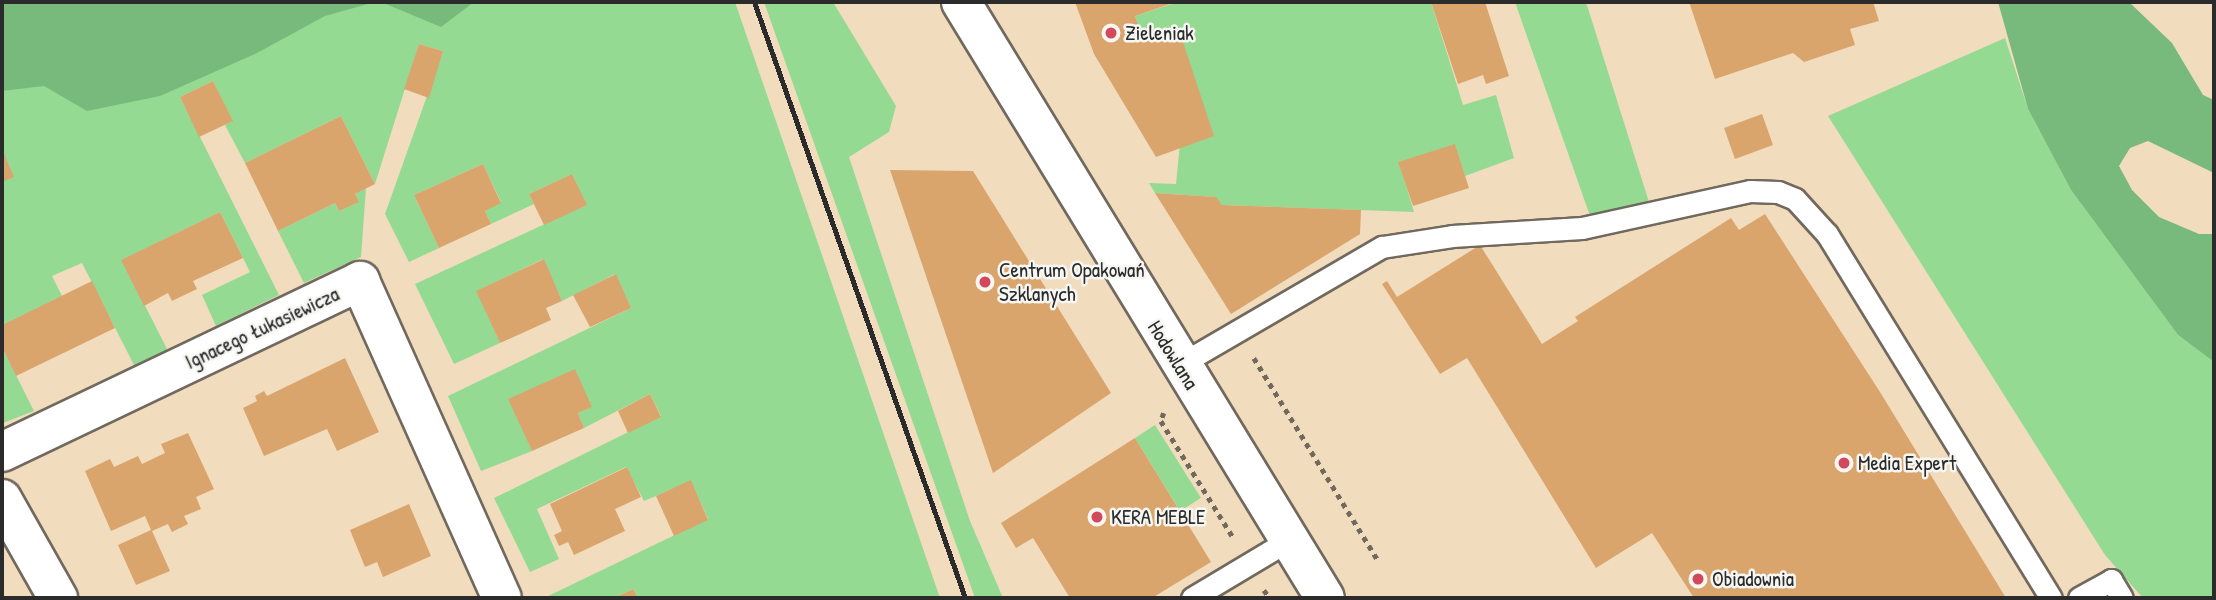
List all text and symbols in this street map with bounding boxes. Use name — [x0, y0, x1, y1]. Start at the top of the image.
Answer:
place label: Zieleniak — [1125, 20, 1194, 46]
marker: Zieleniak — [1103, 25, 1119, 41]
place label: Centrum Opakowań Szklanych — [999, 257, 1145, 307]
marker: Centrum Opakowań Szklanych — [977, 274, 993, 290]
street label: Ignacego Łukasiewicza — [181, 281, 343, 375]
street label: Hodowlana — [1142, 316, 1204, 394]
place label: Media Expert — [1858, 450, 1956, 476]
marker: Media Expert — [1836, 455, 1852, 471]
place label: KERA MEBLE — [1111, 504, 1205, 530]
marker: KERA MEBLE — [1089, 509, 1105, 525]
place label: Obiadownia — [1712, 566, 1794, 592]
marker: Obiadownia — [1690, 571, 1706, 587]

